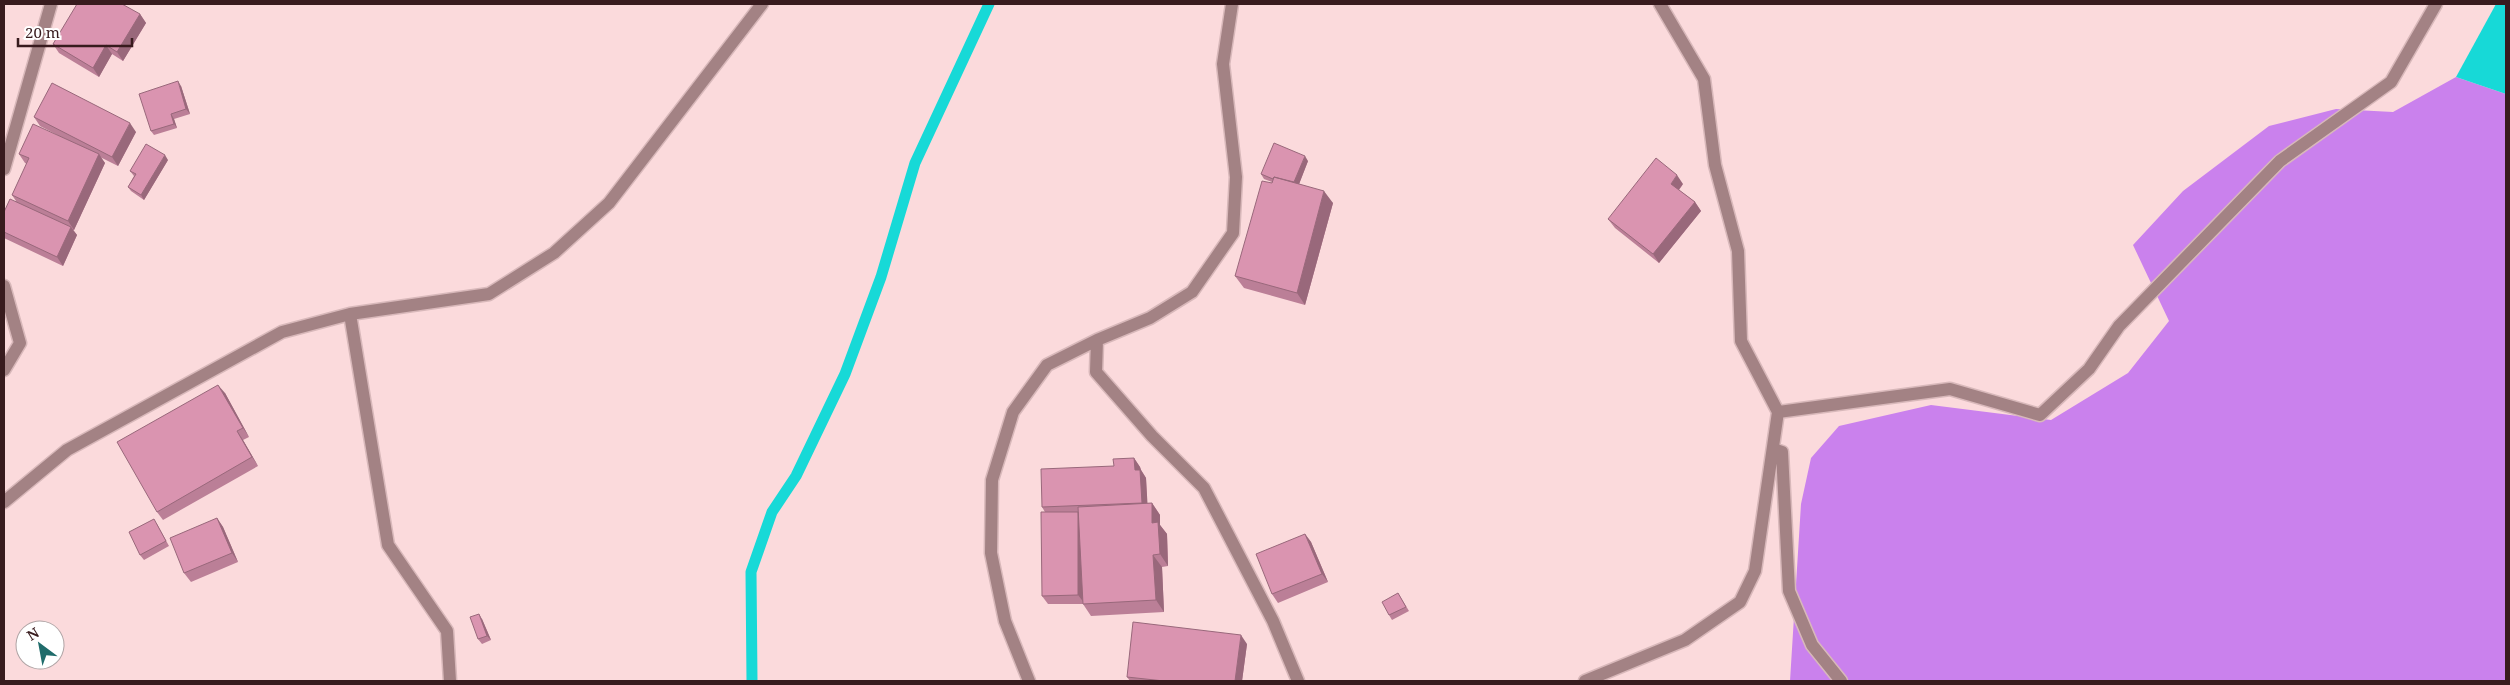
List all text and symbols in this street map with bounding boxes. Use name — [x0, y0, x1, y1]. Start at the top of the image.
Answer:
scale bar — [18, 15, 131, 47]
text: 20 m — [25, 22, 60, 42]
north arrow — [15, 620, 65, 670]
text: N — [23, 623, 43, 645]

